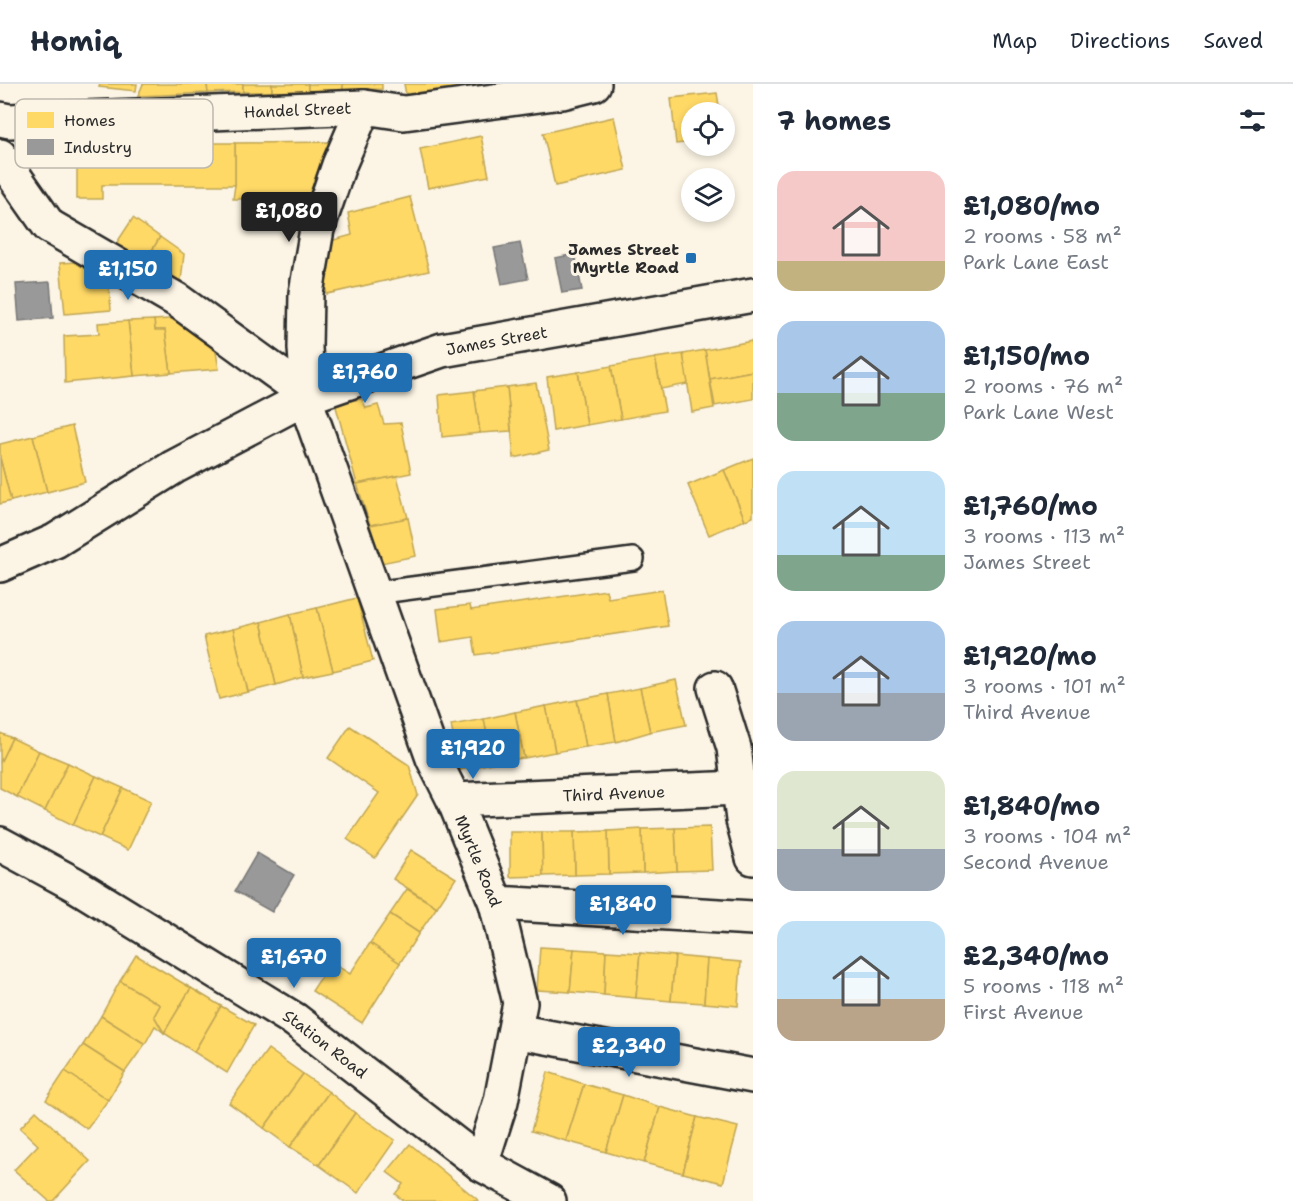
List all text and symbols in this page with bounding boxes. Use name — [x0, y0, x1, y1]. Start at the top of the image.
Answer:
text: Homiq — [30, 22, 120, 60]
text: Map — [992, 27, 1037, 55]
text: Directions — [1070, 27, 1170, 55]
text: Saved — [1203, 27, 1263, 55]
street label: Handel Street — [243, 97, 352, 122]
legend — [15, 99, 213, 168]
map controls — [681, 102, 735, 222]
button: locate — [681, 102, 735, 156]
text: 7 homes — [777, 103, 891, 138]
icon: filters — [1236, 104, 1269, 137]
text: Homes — [64, 110, 116, 131]
text: Industry — [64, 137, 132, 158]
button: layers — [681, 168, 735, 222]
text: £1,080/mo — [963, 188, 1100, 223]
pin: £1,080 — [240, 192, 338, 243]
icon: home — [825, 195, 897, 267]
text: £1,080 — [255, 198, 323, 224]
text: 2 rooms · 58 m² — [963, 223, 1122, 249]
place label: James Street Myrtle Road — [568, 239, 679, 278]
text: Park Lane East — [963, 249, 1109, 275]
pin: £1,150 — [79, 250, 177, 301]
marker: James Street Myrtle Road — [684, 251, 698, 265]
text: £1,150 — [98, 256, 158, 282]
street label: James Street — [444, 321, 549, 360]
text: £1,150/mo — [963, 338, 1090, 373]
icon: home — [825, 345, 897, 417]
pin: £1,760 — [316, 353, 414, 404]
text: £1,760 — [332, 359, 398, 385]
text: 2 rooms · 76 m² — [963, 373, 1123, 399]
text: Park Lane West — [963, 399, 1114, 425]
text: £1,760/mo — [963, 488, 1098, 523]
icon: home — [825, 495, 897, 567]
text: 3 rooms · 113 m² — [963, 523, 1125, 549]
text: James Street — [963, 549, 1091, 575]
text: £1,920/mo — [963, 638, 1097, 673]
icon: home — [825, 645, 897, 717]
text: 3 rooms · 101 m² — [963, 673, 1126, 699]
text: Third Avenue — [963, 699, 1091, 725]
pin: £1,920 — [424, 729, 522, 780]
text: £1,920 — [440, 735, 506, 761]
street label: Third Avenue — [562, 781, 665, 806]
text: £1,840/mo — [963, 788, 1100, 823]
icon: home — [825, 795, 897, 867]
street label: Myrtle Road — [451, 812, 507, 910]
text: 3 rooms · 104 m² — [963, 823, 1131, 849]
text: Second Avenue — [963, 849, 1109, 875]
pin: £1,840 — [574, 885, 672, 936]
text: £1,840 — [589, 891, 657, 917]
pin: £1,670 — [245, 938, 343, 989]
text: £2,340/mo — [963, 938, 1109, 973]
text: £1,670 — [261, 944, 327, 970]
icon: home — [825, 945, 897, 1017]
text: 5 rooms · 118 m² — [963, 973, 1124, 999]
text: First Avenue — [963, 999, 1084, 1025]
street label: Station Road — [279, 1005, 372, 1083]
pin: £2,340 — [580, 1027, 678, 1078]
text: £2,340 — [592, 1033, 666, 1059]

